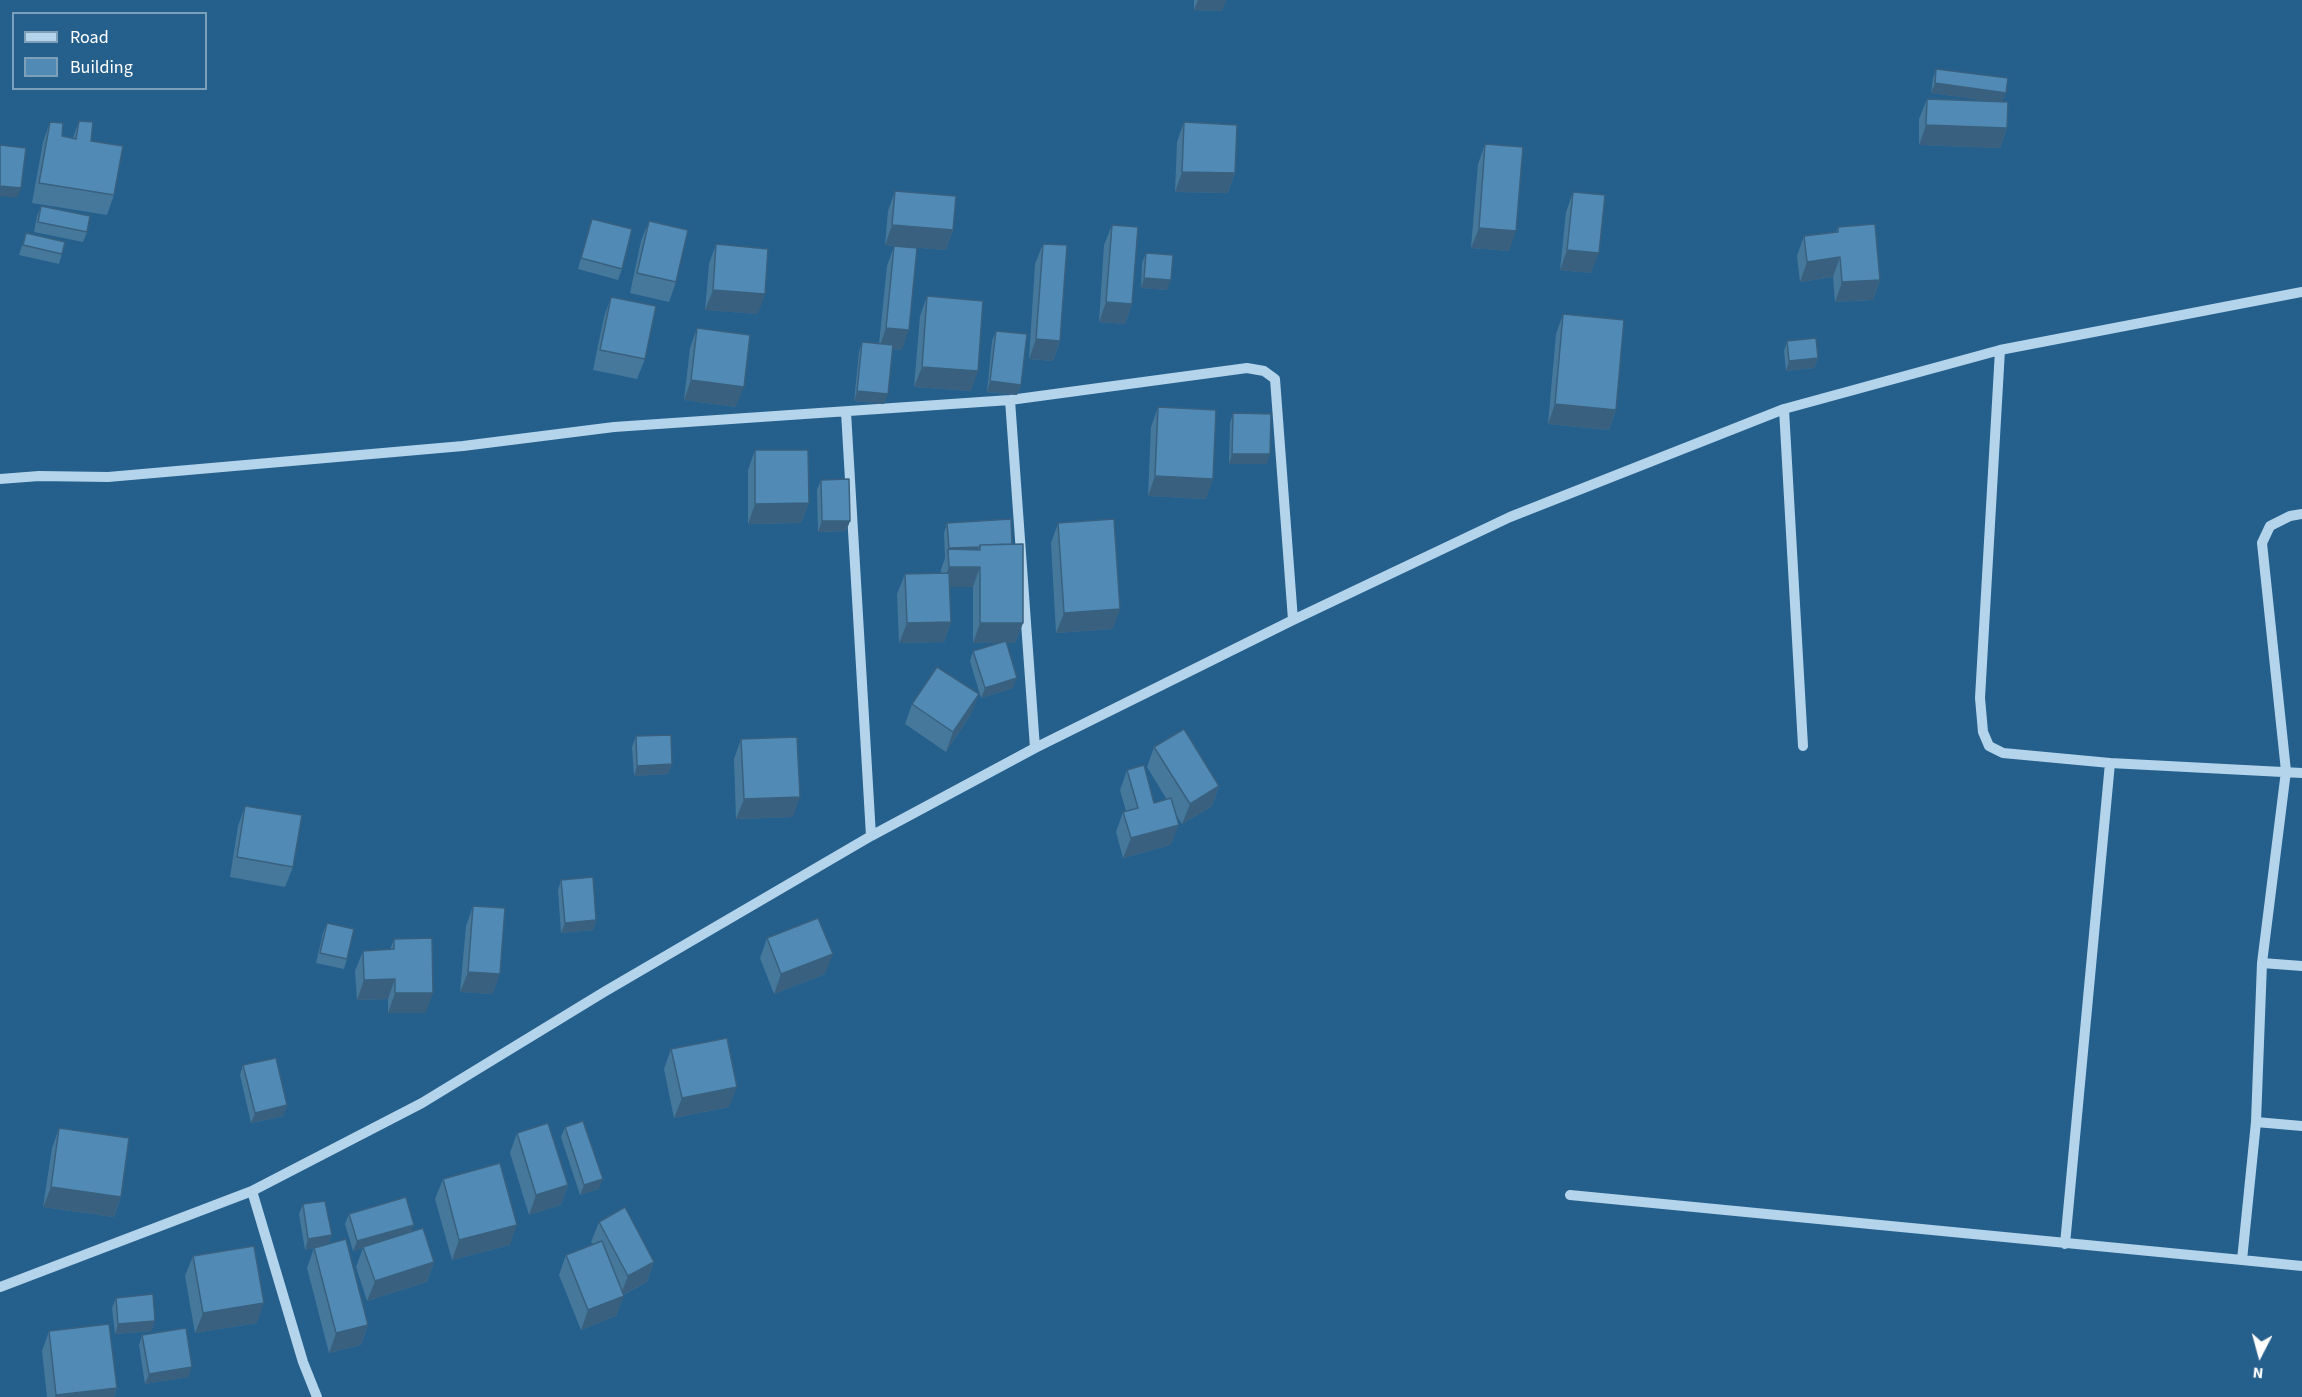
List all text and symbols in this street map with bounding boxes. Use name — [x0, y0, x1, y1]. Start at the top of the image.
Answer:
legend — [12, 12, 207, 90]
text: Road — [70, 25, 109, 50]
text: Building — [70, 55, 133, 80]
north arrow — [2230, 1325, 2290, 1385]
text: N — [2252, 1361, 2265, 1384]

